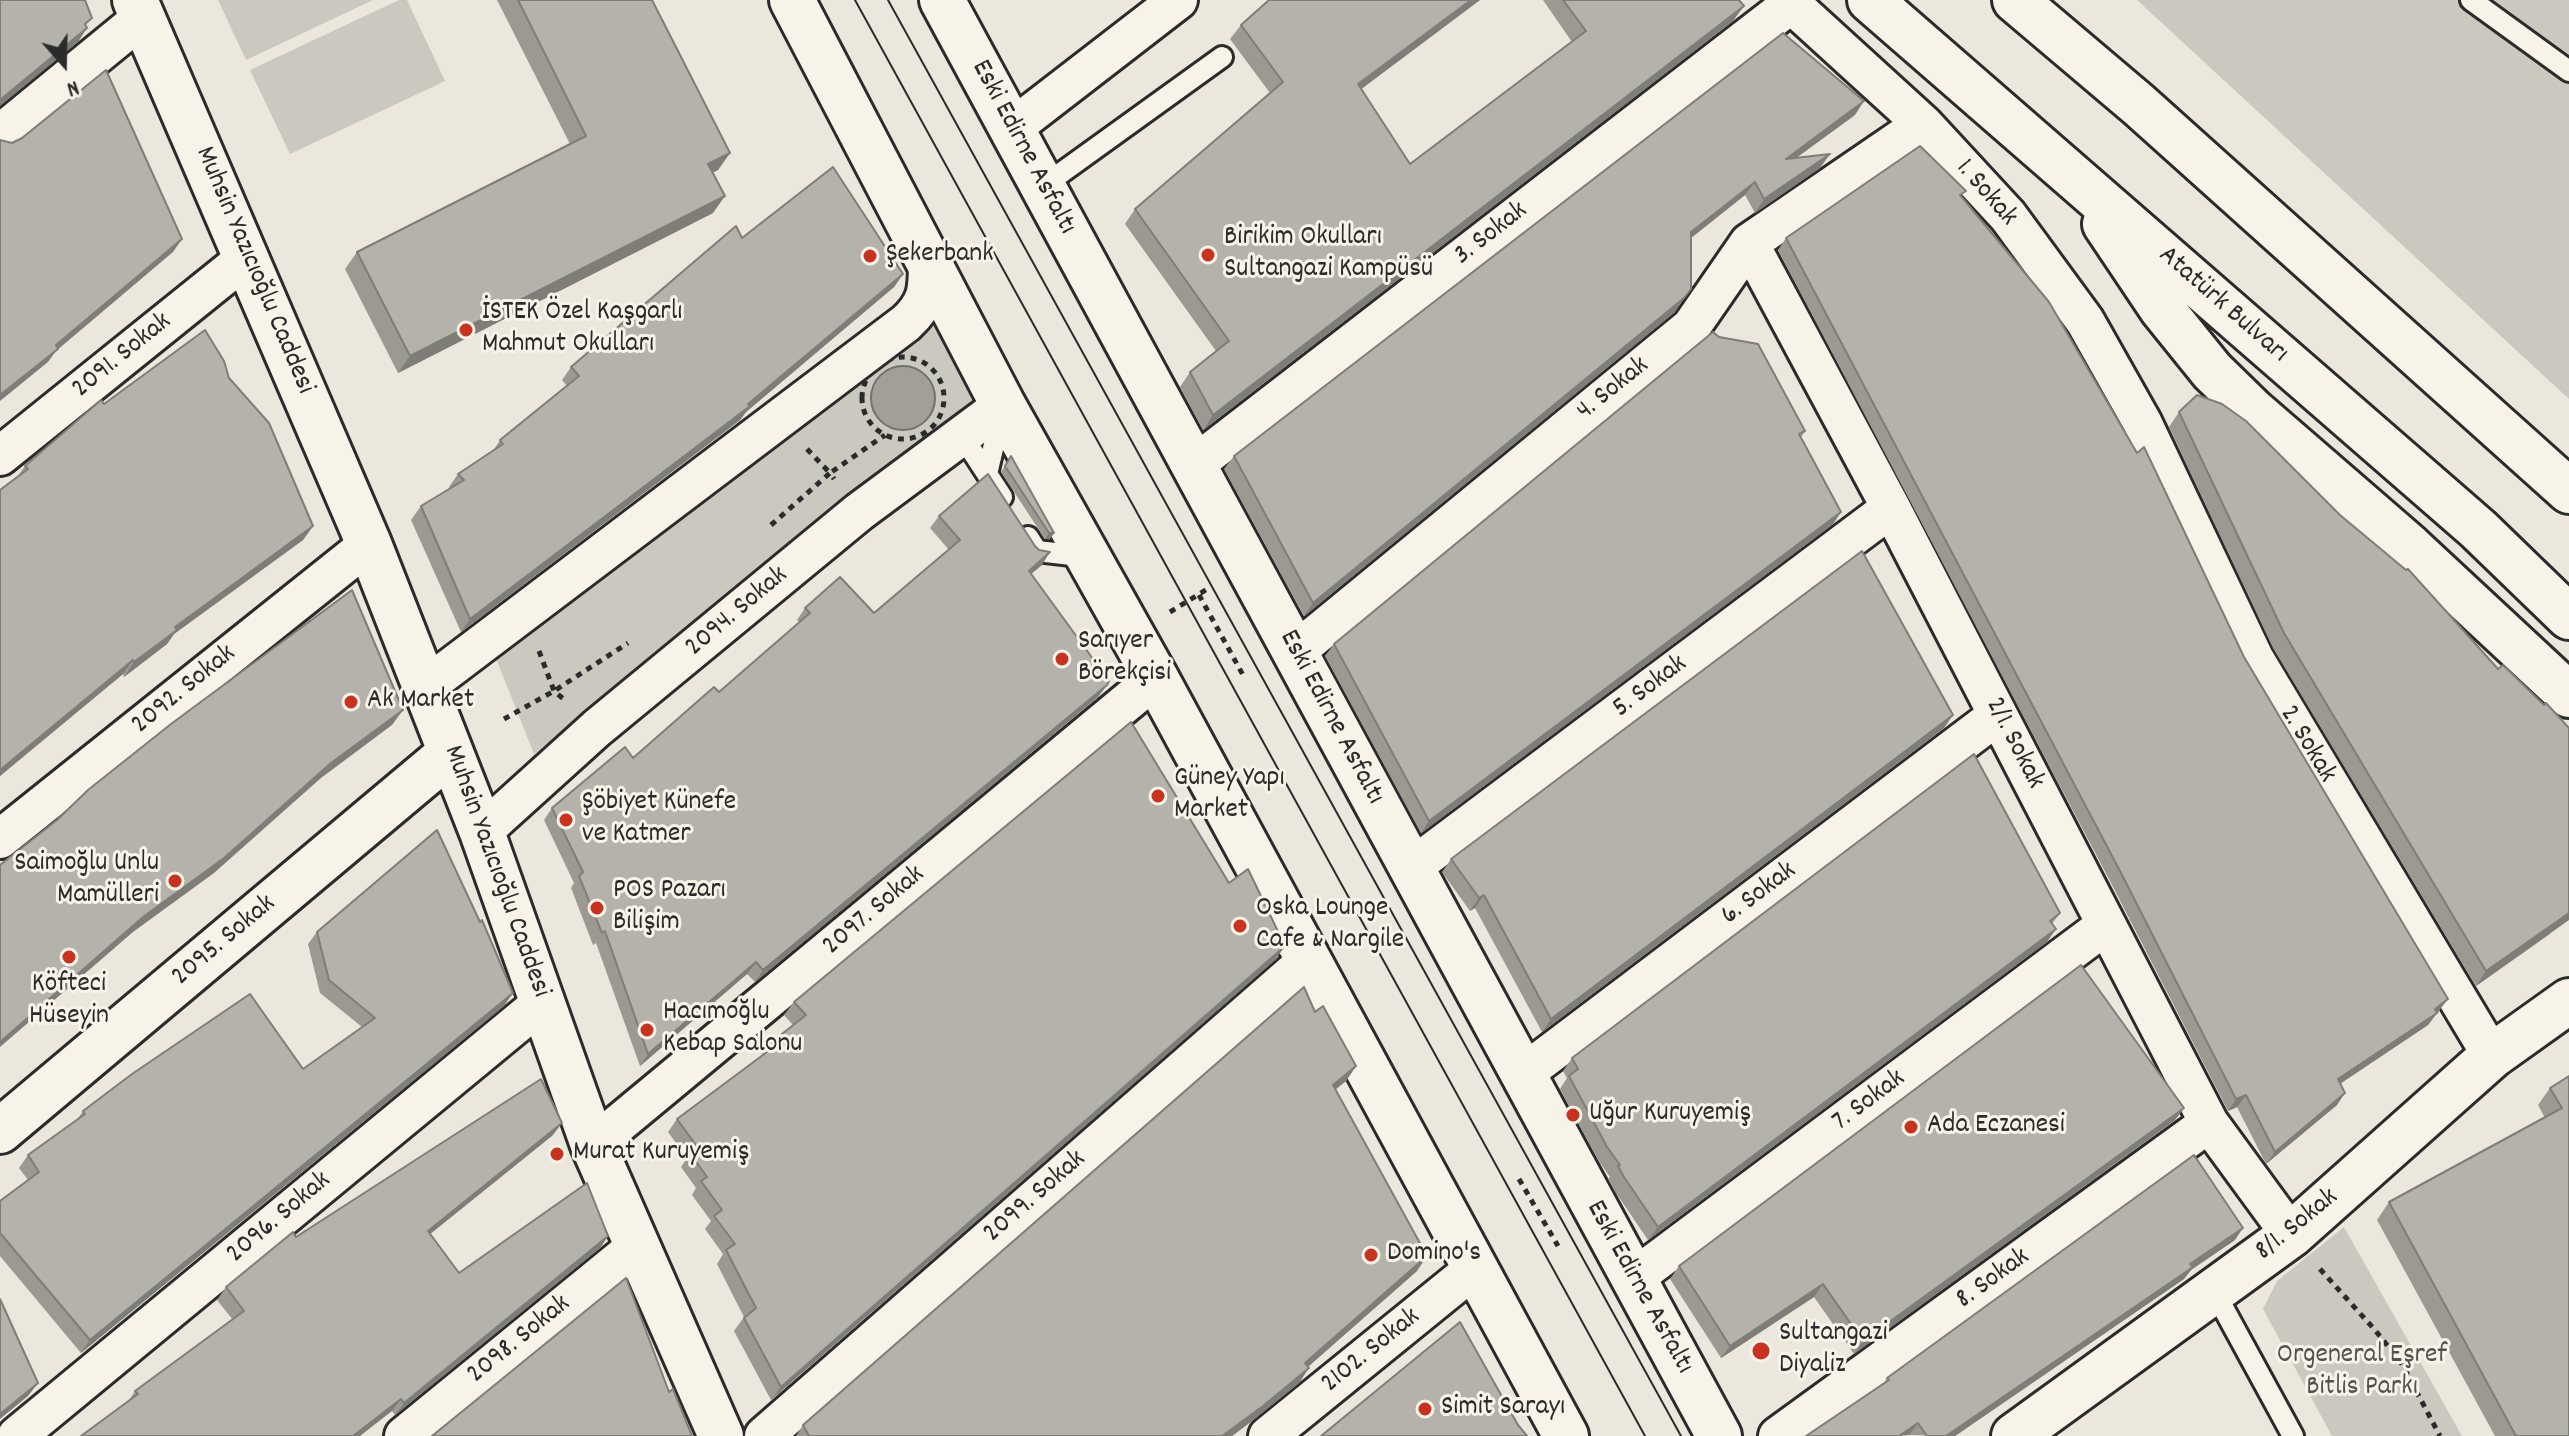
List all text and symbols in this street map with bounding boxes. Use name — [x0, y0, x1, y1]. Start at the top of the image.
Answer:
north arrow — [24, 24, 104, 104]
street label: Eski Edirne Asfaltı — [962, 55, 1082, 241]
text: N — [62, 71, 83, 103]
street label: Muhsin Yazıcıoğlu Caddesi — [186, 142, 320, 400]
street label: 1. Sokak — [1947, 154, 2023, 234]
street label: 3. Sokak — [1448, 196, 1536, 274]
place label: Birikim Okulları Sultangazi Kampüsü — [1224, 222, 1433, 288]
place label: Şekerbank — [886, 239, 994, 273]
street label: Atatürk Bulvarı — [2150, 240, 2294, 372]
marker: Birikim Okulları Sultangazi Kampüsü — [1199, 246, 1217, 264]
marker: Şekerbank — [861, 247, 879, 265]
place label: İSTEK Özel Kaşgarlı Mahmut Okulları — [482, 297, 682, 363]
street label: 2091. Sokak — [66, 307, 180, 407]
marker: İSTEK Özel Kaşgarlı Mahmut Okulları — [457, 321, 475, 339]
street label: 4. Sokak — [1571, 351, 1657, 429]
street label: 2094. Sokak — [680, 560, 796, 666]
street label: Eski Edirne Asfaltı — [1270, 625, 1390, 811]
place label: Sarıyer Börekçisi — [1078, 626, 1171, 692]
street label: 2092. Sokak — [126, 639, 244, 743]
street label: 5. Sokak — [1607, 649, 1695, 727]
marker: Sarıyer Börekçisi — [1053, 650, 1071, 668]
place label: Ak Market — [367, 685, 474, 719]
marker: Ak Market — [342, 693, 360, 711]
street label: 2/1. Sokak — [1976, 693, 2050, 795]
street label: 2. Sokak — [2270, 700, 2342, 790]
street label: Muhsin Yazıcıoğlu Caddesi — [434, 742, 556, 1002]
place label: Güney Yapı Market — [1174, 763, 1285, 829]
place label: Şöbiyet Künefe ve Katmer — [582, 787, 736, 853]
marker: Güney Yapı Market — [1149, 787, 1167, 805]
marker: Şöbiyet Künefe ve Katmer — [557, 811, 575, 829]
place label: Saimoğlu Unlu Mamülleri — [14, 848, 159, 914]
street label: 6. Sokak — [1716, 856, 1804, 934]
street label: 2097. Sokak — [817, 860, 933, 964]
marker: Saimoğlu Unlu Mamülleri — [166, 872, 184, 890]
place label: POS Pazarı Bilişim — [613, 875, 726, 941]
street label: 2095. Sokak — [166, 889, 284, 995]
place label: Oska Lounge Cafe & Nargile — [1256, 893, 1404, 959]
marker: POS Pazarı Bilişim — [588, 899, 606, 917]
marker: Oska Lounge Cafe & Nargile — [1231, 917, 1249, 935]
marker: Köfteci Hüseyin — [60, 948, 78, 966]
place label: Köfteci Hüseyin — [29, 969, 109, 1035]
place label: Hacımoğlu Kebap Salonu — [663, 997, 802, 1063]
marker: Hacımoğlu Kebap Salonu — [638, 1021, 656, 1039]
street label: 7. Sokak — [1827, 1064, 1913, 1140]
place label: Uğur Kuruyemiş — [1589, 1098, 1751, 1132]
marker: Uğur Kuruyemiş — [1564, 1106, 1582, 1124]
place label: Ada Eczanesi — [1927, 1110, 2065, 1144]
marker: Ada Eczanesi — [1902, 1118, 1920, 1136]
place label: Murat Kuruyemiş — [573, 1137, 749, 1171]
street label: 2099. Sokak — [978, 1144, 1094, 1252]
marker: Murat Kuruyemiş — [548, 1145, 566, 1163]
street label: 2096. Sokak — [221, 1166, 339, 1272]
street label: 8/1. Sokak — [2250, 1182, 2346, 1270]
street label: Eski Edirne Asfaltı — [1577, 1196, 1699, 1380]
place label: Domino's — [1387, 1238, 1481, 1272]
street label: 8. Sokak — [1950, 1242, 2038, 1318]
marker: Domino's — [1362, 1246, 1380, 1264]
street label: 2098. Sokak — [461, 1289, 579, 1393]
street label: 2102. Sokak — [1316, 1302, 1428, 1402]
place label: Sultangazi Diyaliz — [1779, 1318, 1888, 1384]
marker: Sultangazi Diyaliz — [1750, 1340, 1772, 1362]
park label: Orgeneral Eşref Bitlis Parkı — [2277, 1340, 2447, 1406]
place label: Simit Sarayı — [1441, 1392, 1565, 1426]
marker: Simit Sarayı — [1416, 1400, 1434, 1418]

